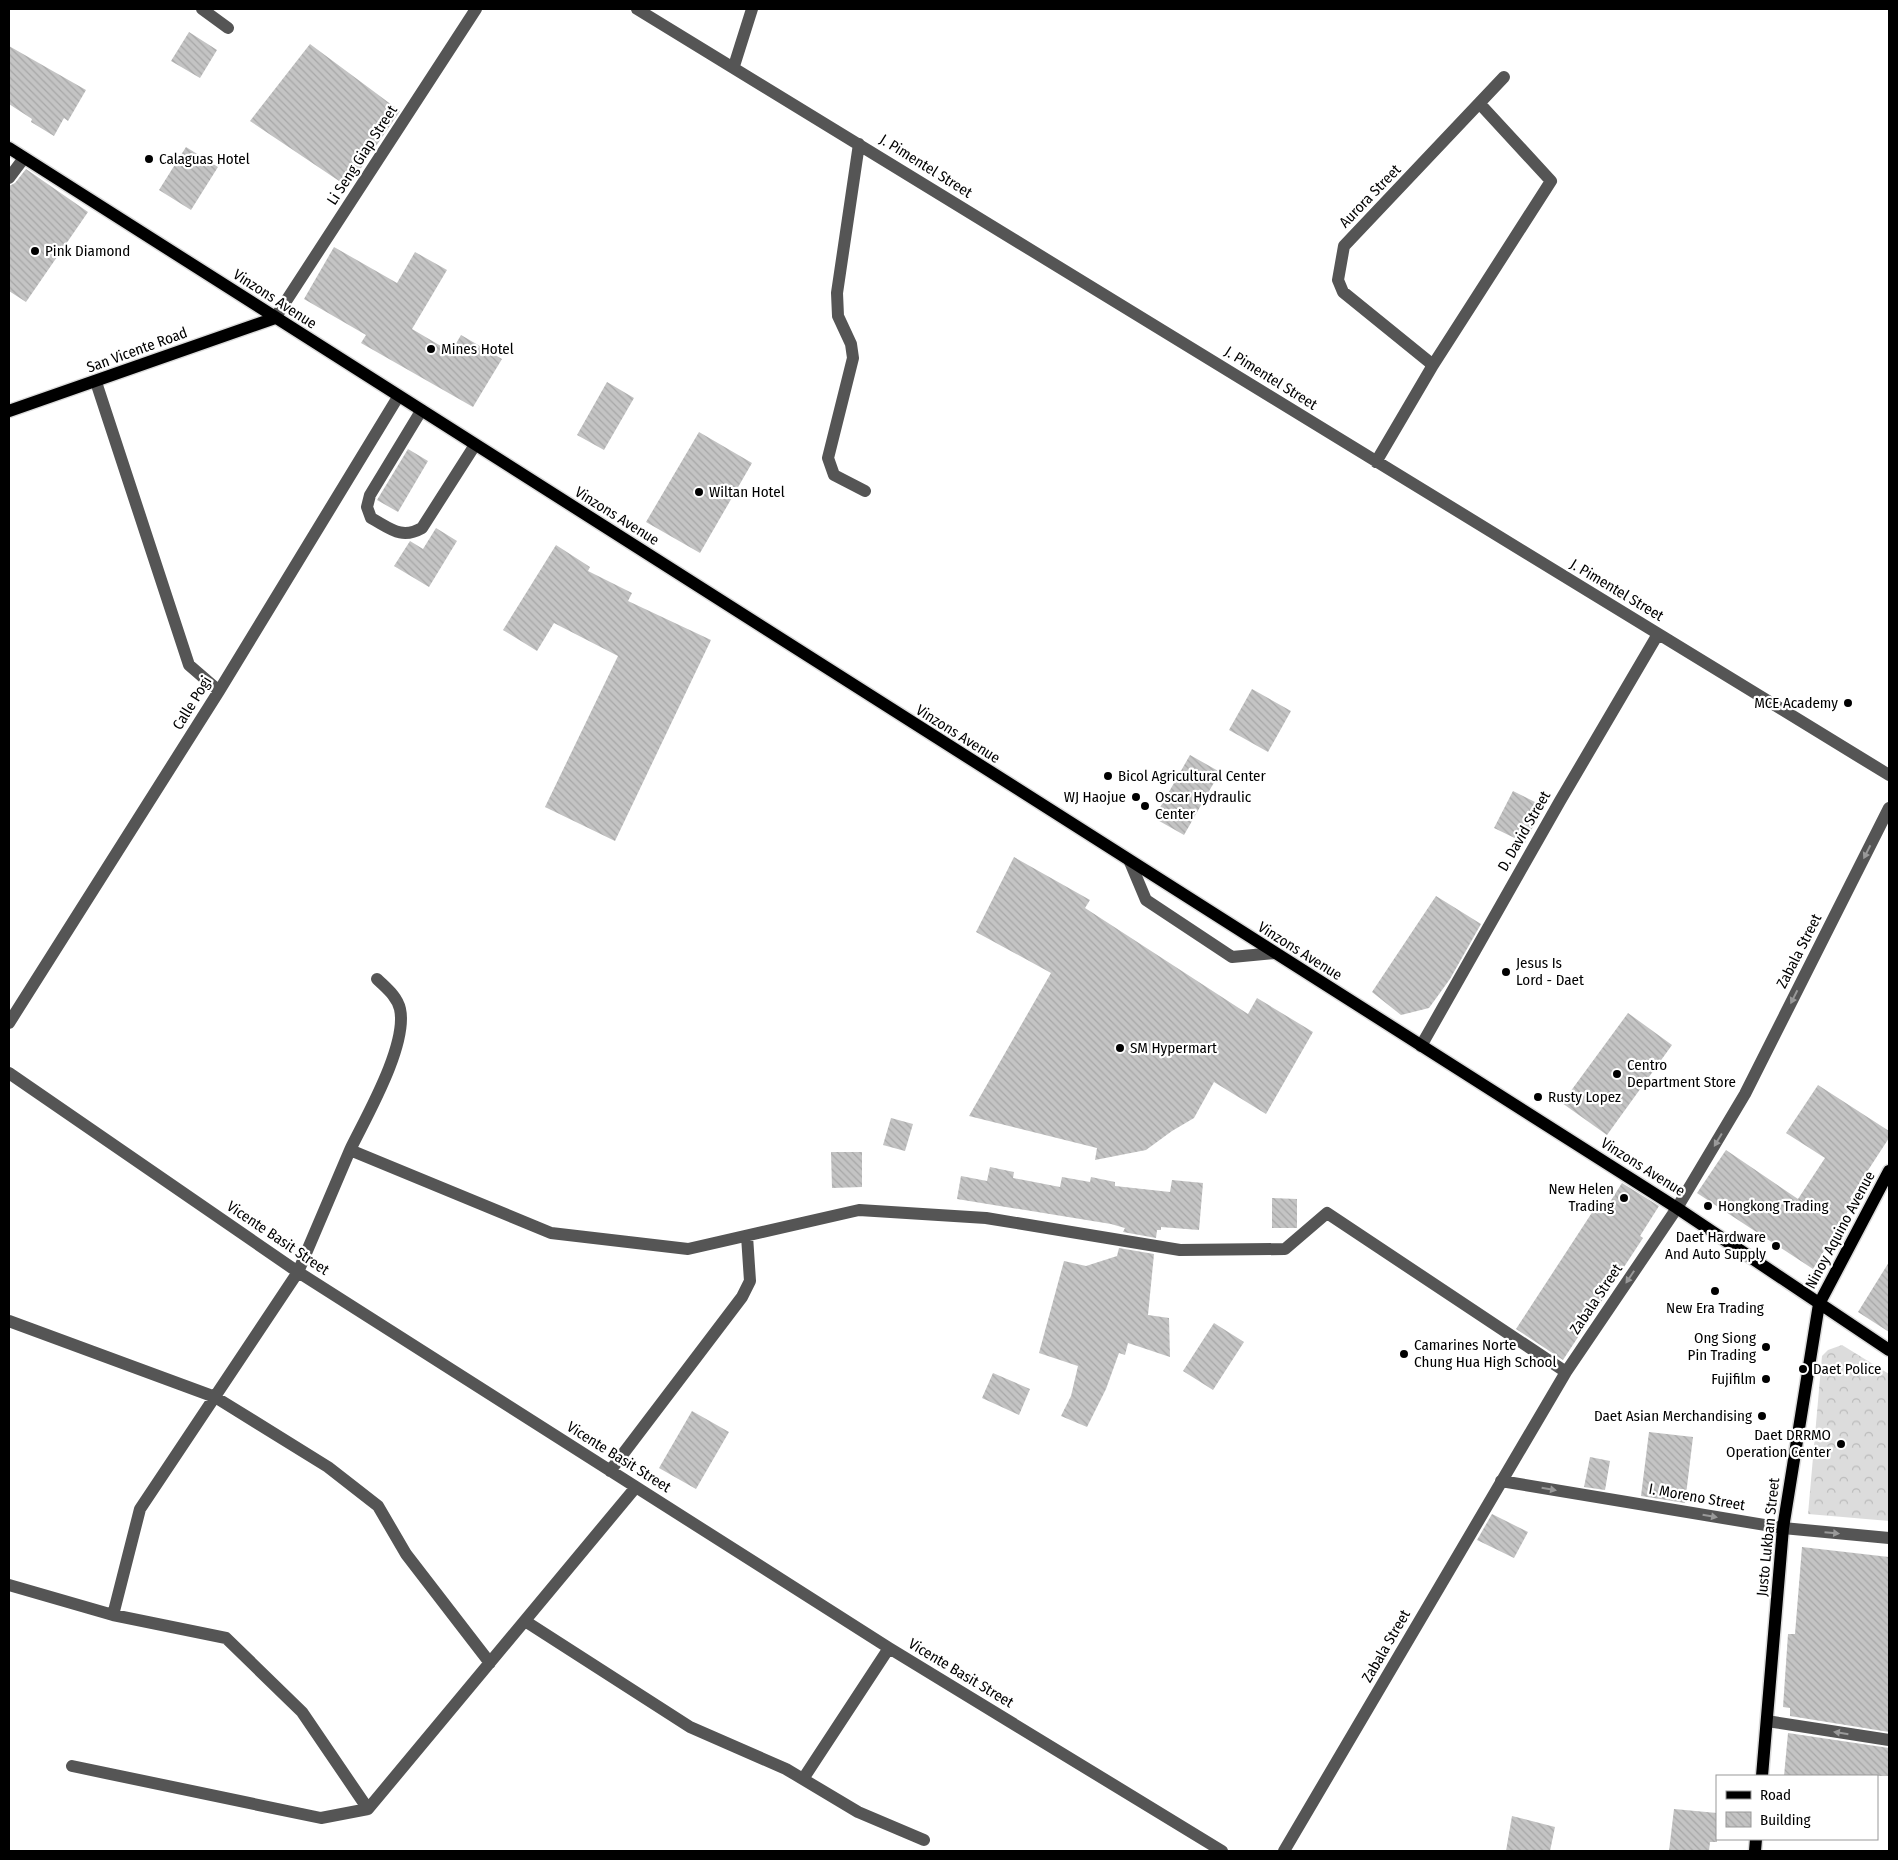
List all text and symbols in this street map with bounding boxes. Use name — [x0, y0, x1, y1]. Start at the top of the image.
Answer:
street label: Li Seng Giap Street — [323, 102, 401, 208]
street label: J. Pimentel Street — [876, 130, 976, 202]
place label: Calaguas Hotel — [159, 150, 250, 168]
marker: Calaguas Hotel — [143, 153, 155, 165]
street label: Aurora Street — [1335, 161, 1405, 231]
place label: Pink Diamond — [45, 242, 130, 260]
marker: Pink Diamond — [29, 245, 41, 257]
street label: Vinzons Avenue — [230, 265, 320, 333]
street label: San Vicente Road — [84, 323, 190, 377]
place label: Mines Hotel — [441, 340, 514, 358]
street label: J. Pimentel Street — [1221, 342, 1321, 414]
marker: Mines Hotel — [425, 343, 437, 355]
street label: Vinzons Avenue — [572, 483, 662, 549]
place label: Wiltan Hotel — [709, 483, 785, 501]
marker: Wiltan Hotel — [693, 486, 705, 498]
street label: J. Pimentel Street — [1567, 555, 1667, 625]
street label: Calle Pogi — [169, 673, 215, 733]
place label: MCE Academy — [1754, 694, 1838, 712]
marker: MCE Academy — [1842, 697, 1854, 709]
street label: Vinzons Avenue — [913, 701, 1003, 767]
place label: Bicol Agricultural Center — [1118, 767, 1266, 785]
marker: Bicol Agricultural Center — [1102, 770, 1114, 782]
place label: WJ Haojue — [1064, 788, 1126, 806]
place label: Oscar Hydraulic Center — [1155, 788, 1252, 823]
street label: D. David Street — [1494, 788, 1554, 874]
marker: WJ Haojue — [1130, 791, 1142, 803]
marker: Oscar Hydraulic Center — [1139, 800, 1151, 812]
one-way arrow — [1863, 844, 1871, 859]
street label: Zabala Street — [1773, 911, 1825, 991]
street label: Vinzons Avenue — [1255, 918, 1345, 984]
place label: Jesus Is Lord - Daet — [1516, 954, 1584, 989]
marker: Jesus Is Lord - Daet — [1500, 966, 1512, 978]
one-way arrow — [1790, 990, 1798, 1004]
place label: SM Hypermart — [1130, 1039, 1217, 1057]
marker: SM Hypermart — [1114, 1042, 1126, 1054]
place label: Centro Department Store — [1627, 1056, 1736, 1091]
marker: Centro Department Store — [1611, 1068, 1623, 1080]
place label: Rusty Lopez — [1548, 1088, 1621, 1106]
marker: Rusty Lopez — [1532, 1091, 1544, 1103]
one-way arrow — [1713, 1133, 1722, 1146]
street label: Vinzons Avenue — [1598, 1134, 1688, 1200]
street label: Ninoy Aquino Avenue — [1801, 1168, 1879, 1292]
place label: New Helen Trading — [1548, 1180, 1614, 1215]
marker: New Helen Trading — [1618, 1192, 1630, 1204]
street label: Vicente Basit Street — [223, 1197, 333, 1279]
place label: Hongkong Trading — [1718, 1197, 1829, 1215]
marker: Hongkong Trading — [1702, 1200, 1714, 1212]
place label: Daet Hardware And Auto Supply — [1665, 1228, 1766, 1263]
marker: Daet Hardware And Auto Supply — [1770, 1240, 1782, 1252]
street label: Zabala Street — [1566, 1260, 1626, 1338]
one-way arrow — [1625, 1270, 1635, 1284]
marker: New Era Trading — [1709, 1285, 1721, 1297]
place label: New Era Trading — [1666, 1299, 1764, 1317]
place label: Ong Siong Pin Trading — [1688, 1329, 1756, 1364]
place label: Camarines Norte Chung Hua High School — [1414, 1336, 1556, 1371]
marker: Ong Siong Pin Trading — [1760, 1341, 1772, 1353]
marker: Camarines Norte Chung Hua High School — [1398, 1348, 1410, 1360]
place label: Daet Police — [1813, 1360, 1881, 1378]
marker: Daet Police — [1797, 1363, 1809, 1375]
place label: Fujifilm — [1711, 1370, 1756, 1388]
marker: Fujifilm — [1760, 1373, 1772, 1385]
place label: Daet Asian Merchandising — [1594, 1407, 1752, 1425]
marker: Daet Asian Merchandising — [1756, 1410, 1768, 1422]
street label: Vicente Basit Street — [564, 1418, 674, 1496]
place label: Daet DRRMO Operation Center — [1726, 1426, 1832, 1461]
marker: Daet DRRMO Operation Center — [1835, 1438, 1847, 1450]
street label: Justo Lukban Street — [1753, 1477, 1783, 1597]
street label: I. Moreno Street — [1647, 1480, 1747, 1514]
one-way arrow — [1542, 1485, 1558, 1493]
one-way arrow — [1702, 1512, 1718, 1520]
one-way arrow — [1824, 1529, 1840, 1537]
street label: Zabala Street — [1358, 1606, 1414, 1686]
street label: Vicente Basit Street — [905, 1635, 1017, 1712]
one-way arrow — [1833, 1728, 1849, 1736]
legend — [1716, 1775, 1878, 1840]
text: Road — [1760, 1786, 1791, 1804]
text: Building — [1760, 1811, 1811, 1829]

